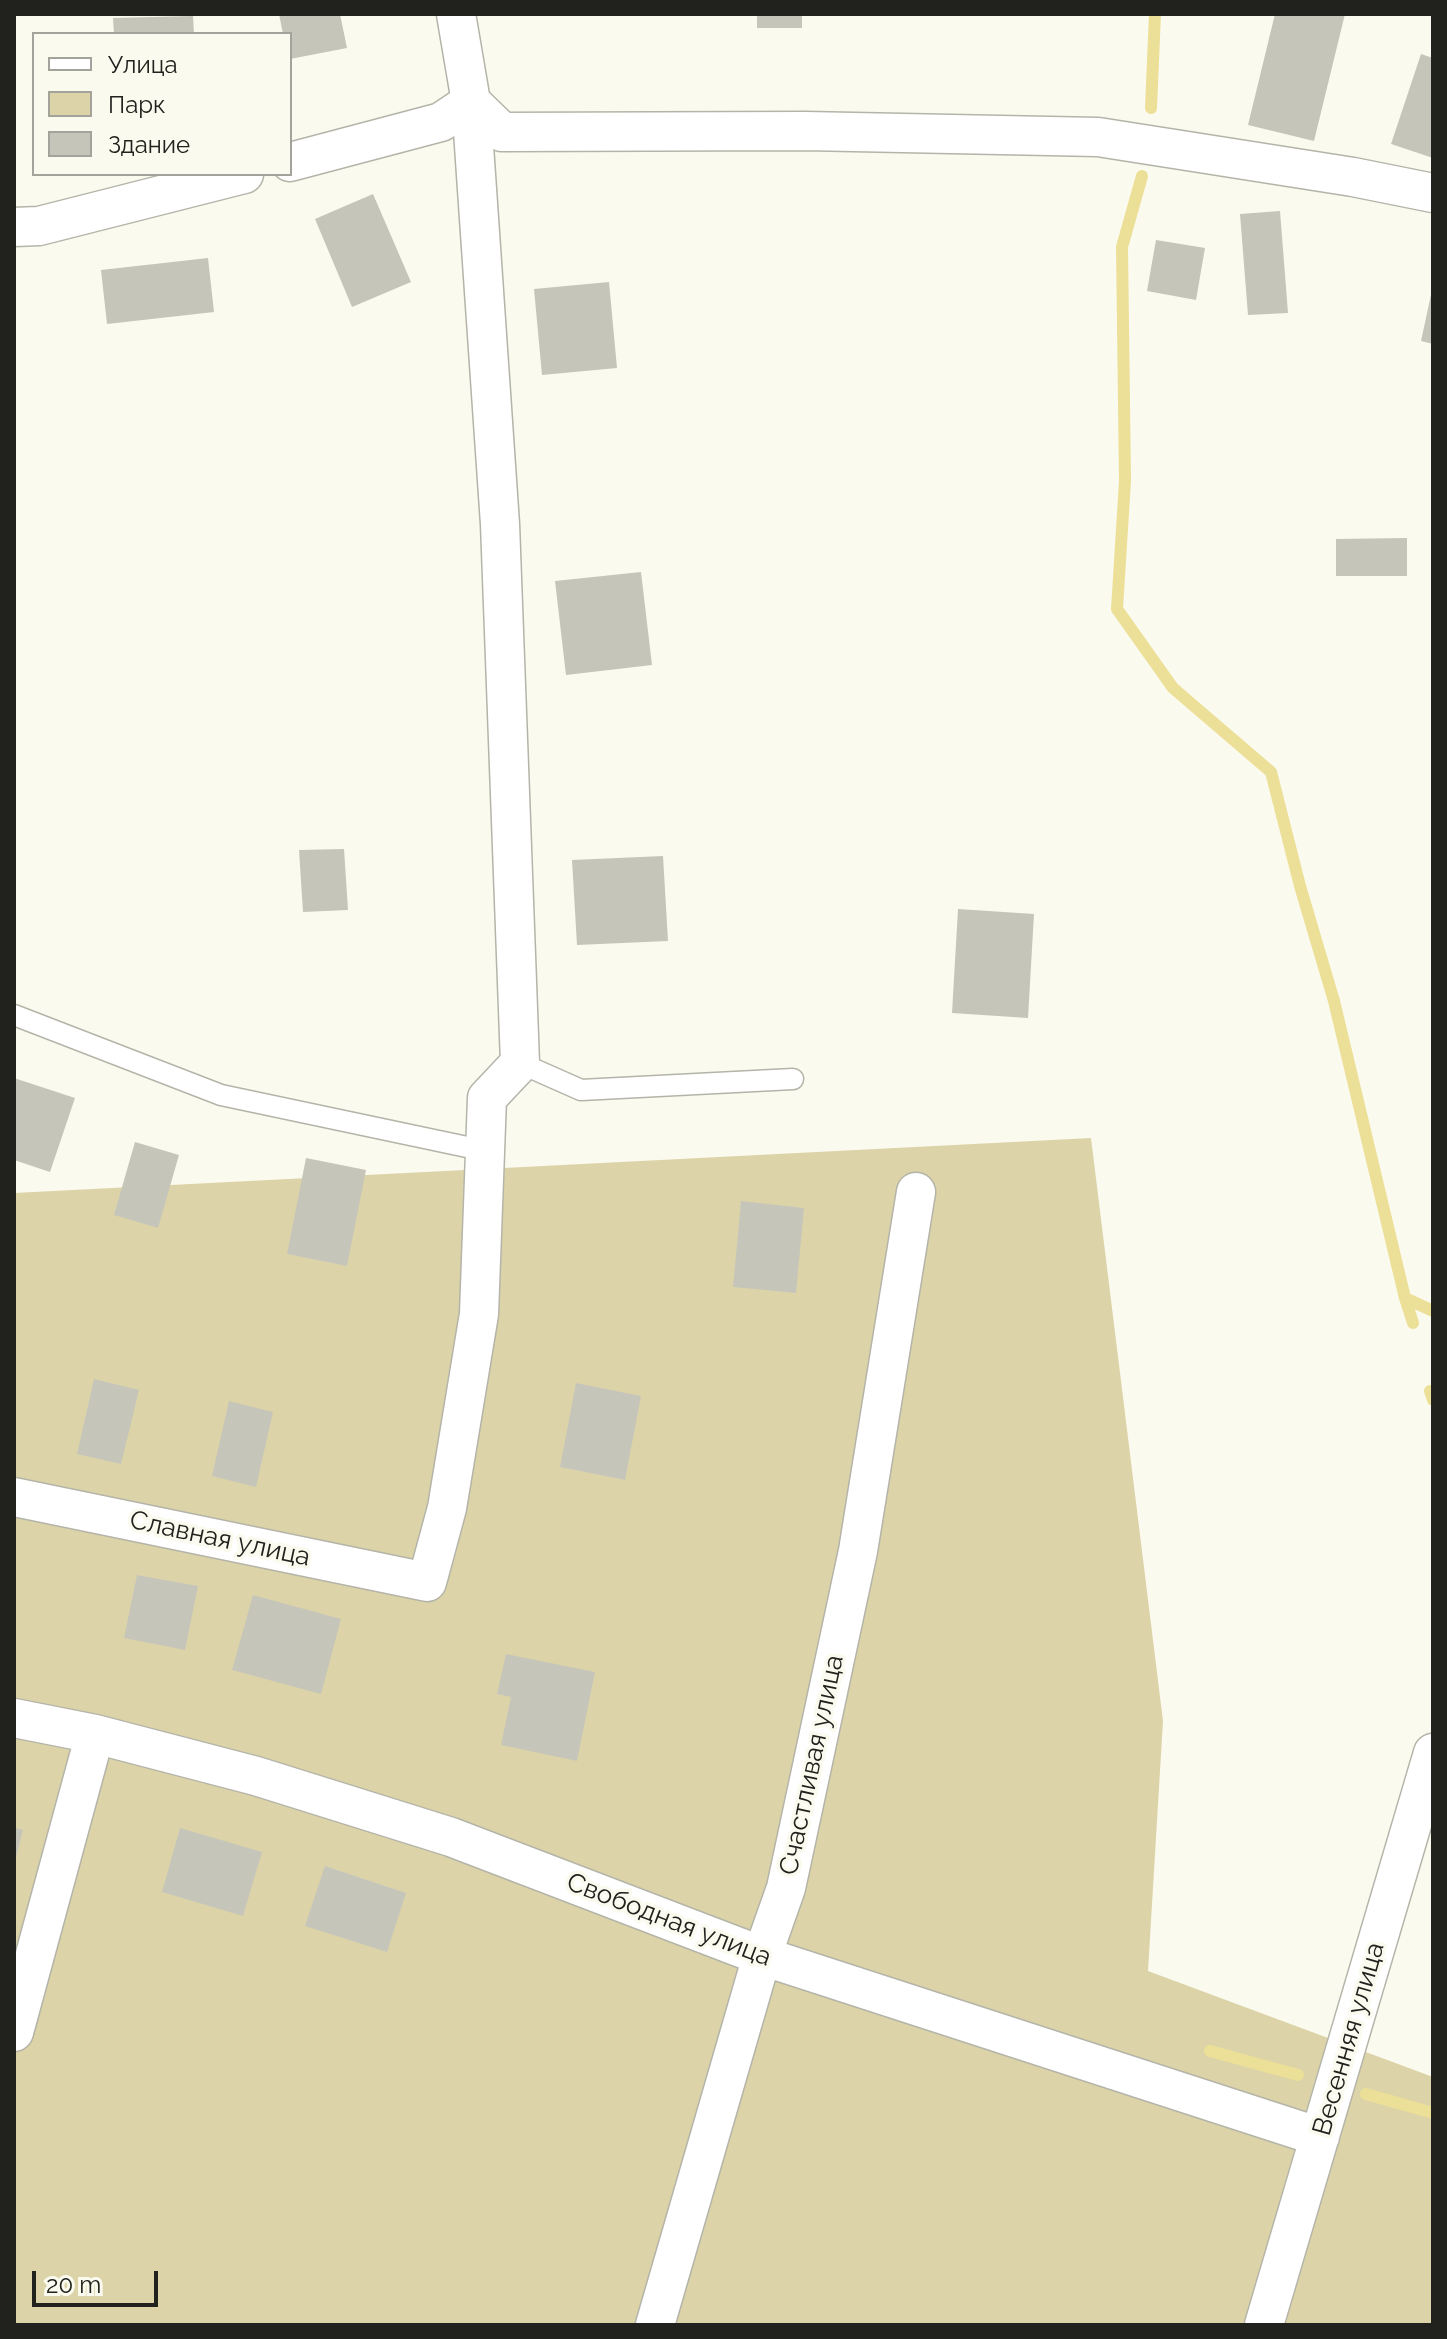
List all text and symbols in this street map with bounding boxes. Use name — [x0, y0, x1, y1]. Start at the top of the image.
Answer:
legend — [32, 32, 292, 176]
text: Улица — [108, 50, 178, 79]
text: Парк — [108, 90, 166, 119]
text: Здание — [108, 130, 190, 159]
street label: Славная улица — [127, 1505, 313, 1573]
street label: Счастливая улица — [773, 1652, 851, 1878]
street label: Свободная улица — [562, 1867, 776, 1973]
street label: Весенняя улица — [1307, 1939, 1391, 2139]
scale bar — [36, 2255, 162, 2305]
text: 20 m — [46, 2270, 101, 2299]

